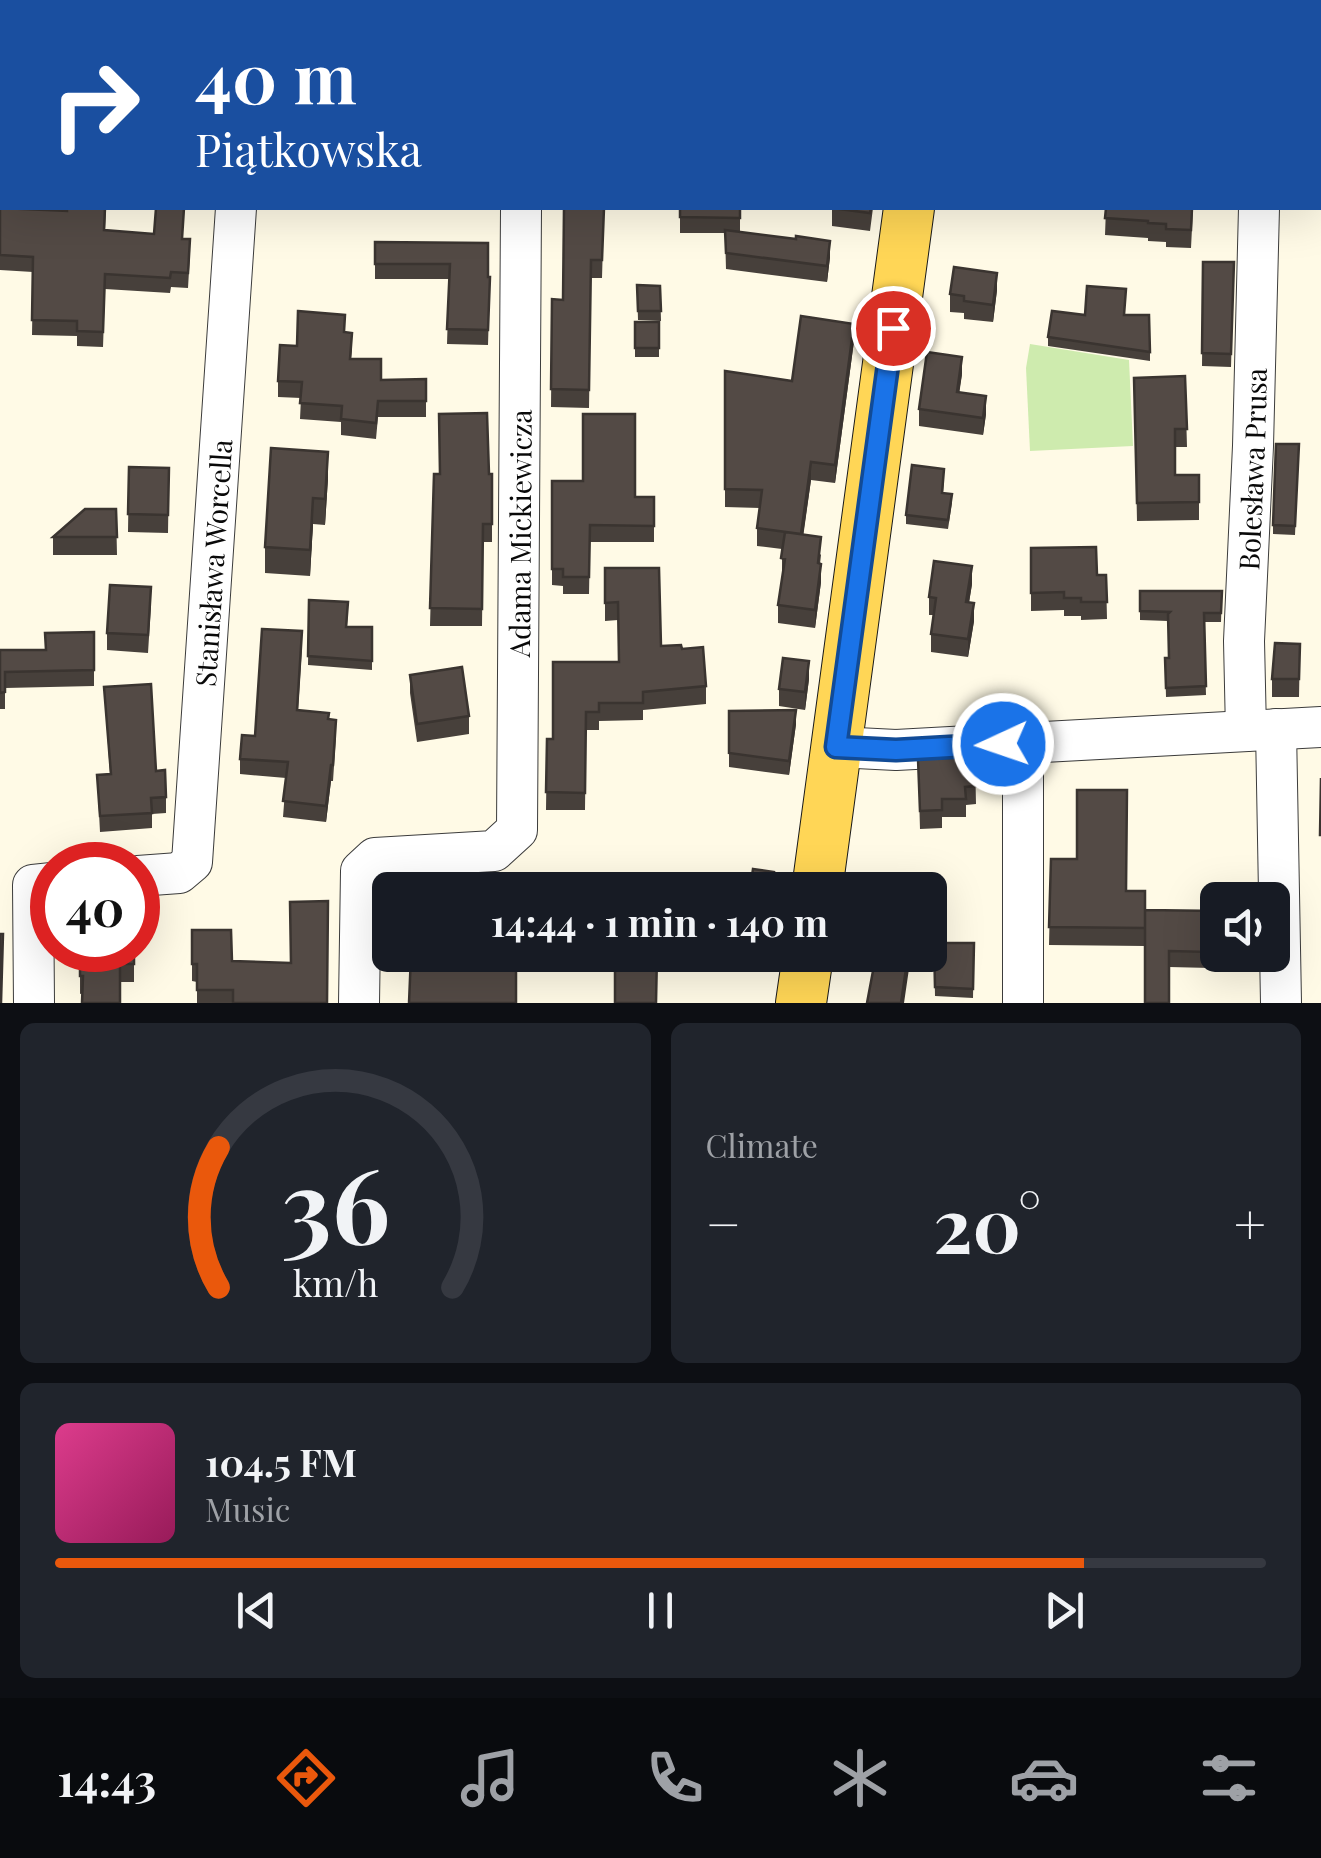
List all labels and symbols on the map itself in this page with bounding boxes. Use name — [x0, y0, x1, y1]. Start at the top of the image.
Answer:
pin — [851, 286, 936, 371]
street label: Bolesława Prusa — [1229, 368, 1273, 571]
street label: Adama Mickiewicza — [500, 409, 538, 659]
street label: Stanisława Worcella — [185, 438, 239, 688]
position arrow — [951, 692, 1055, 796]
speed limit sign: 40 — [30, 842, 160, 972]

